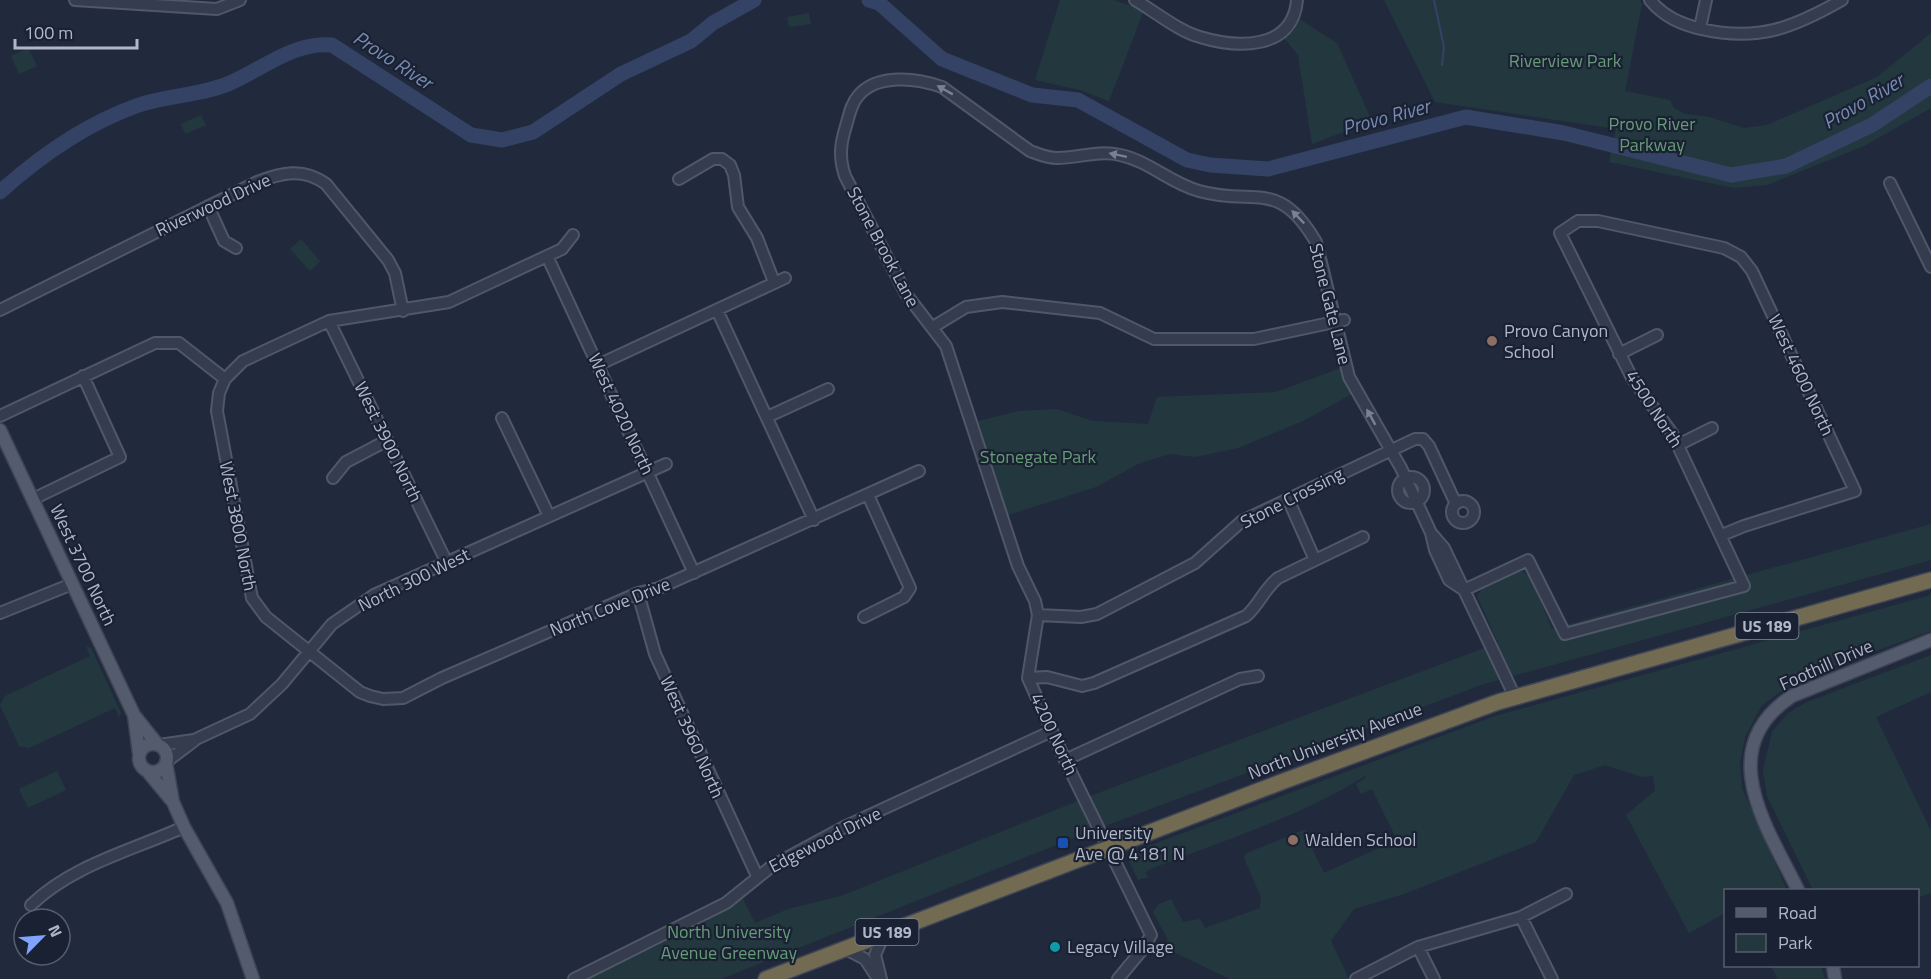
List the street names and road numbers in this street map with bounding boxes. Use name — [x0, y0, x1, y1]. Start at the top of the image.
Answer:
street label: Riverwood Drive — [151, 166, 275, 243]
street label: Stone Brook Lane — [840, 182, 927, 312]
street label: Stone Gate Lane — [1302, 240, 1359, 367]
street label: West 4600 North — [1761, 310, 1841, 440]
street label: West 4020 North — [581, 349, 661, 479]
street label: 4500 North — [1619, 364, 1690, 453]
street label: West 3900 North — [348, 377, 429, 507]
street label: West 3800 North — [213, 459, 264, 593]
street label: Stone Crossing — [1235, 460, 1348, 535]
street label: West 3700 North — [43, 500, 123, 630]
street label: North 300 West — [353, 541, 475, 618]
street label: North Cove Drive — [546, 570, 674, 643]
road number: US 189 — [1736, 613, 1798, 639]
street label: Foothill Drive — [1775, 632, 1877, 697]
street label: West 3960 North — [653, 671, 732, 802]
street label: 4200 North — [1024, 688, 1085, 779]
street label: North University Avenue — [1244, 695, 1426, 786]
street label: Edgewood Drive — [764, 800, 886, 880]
road number: US 189 — [856, 919, 918, 945]

